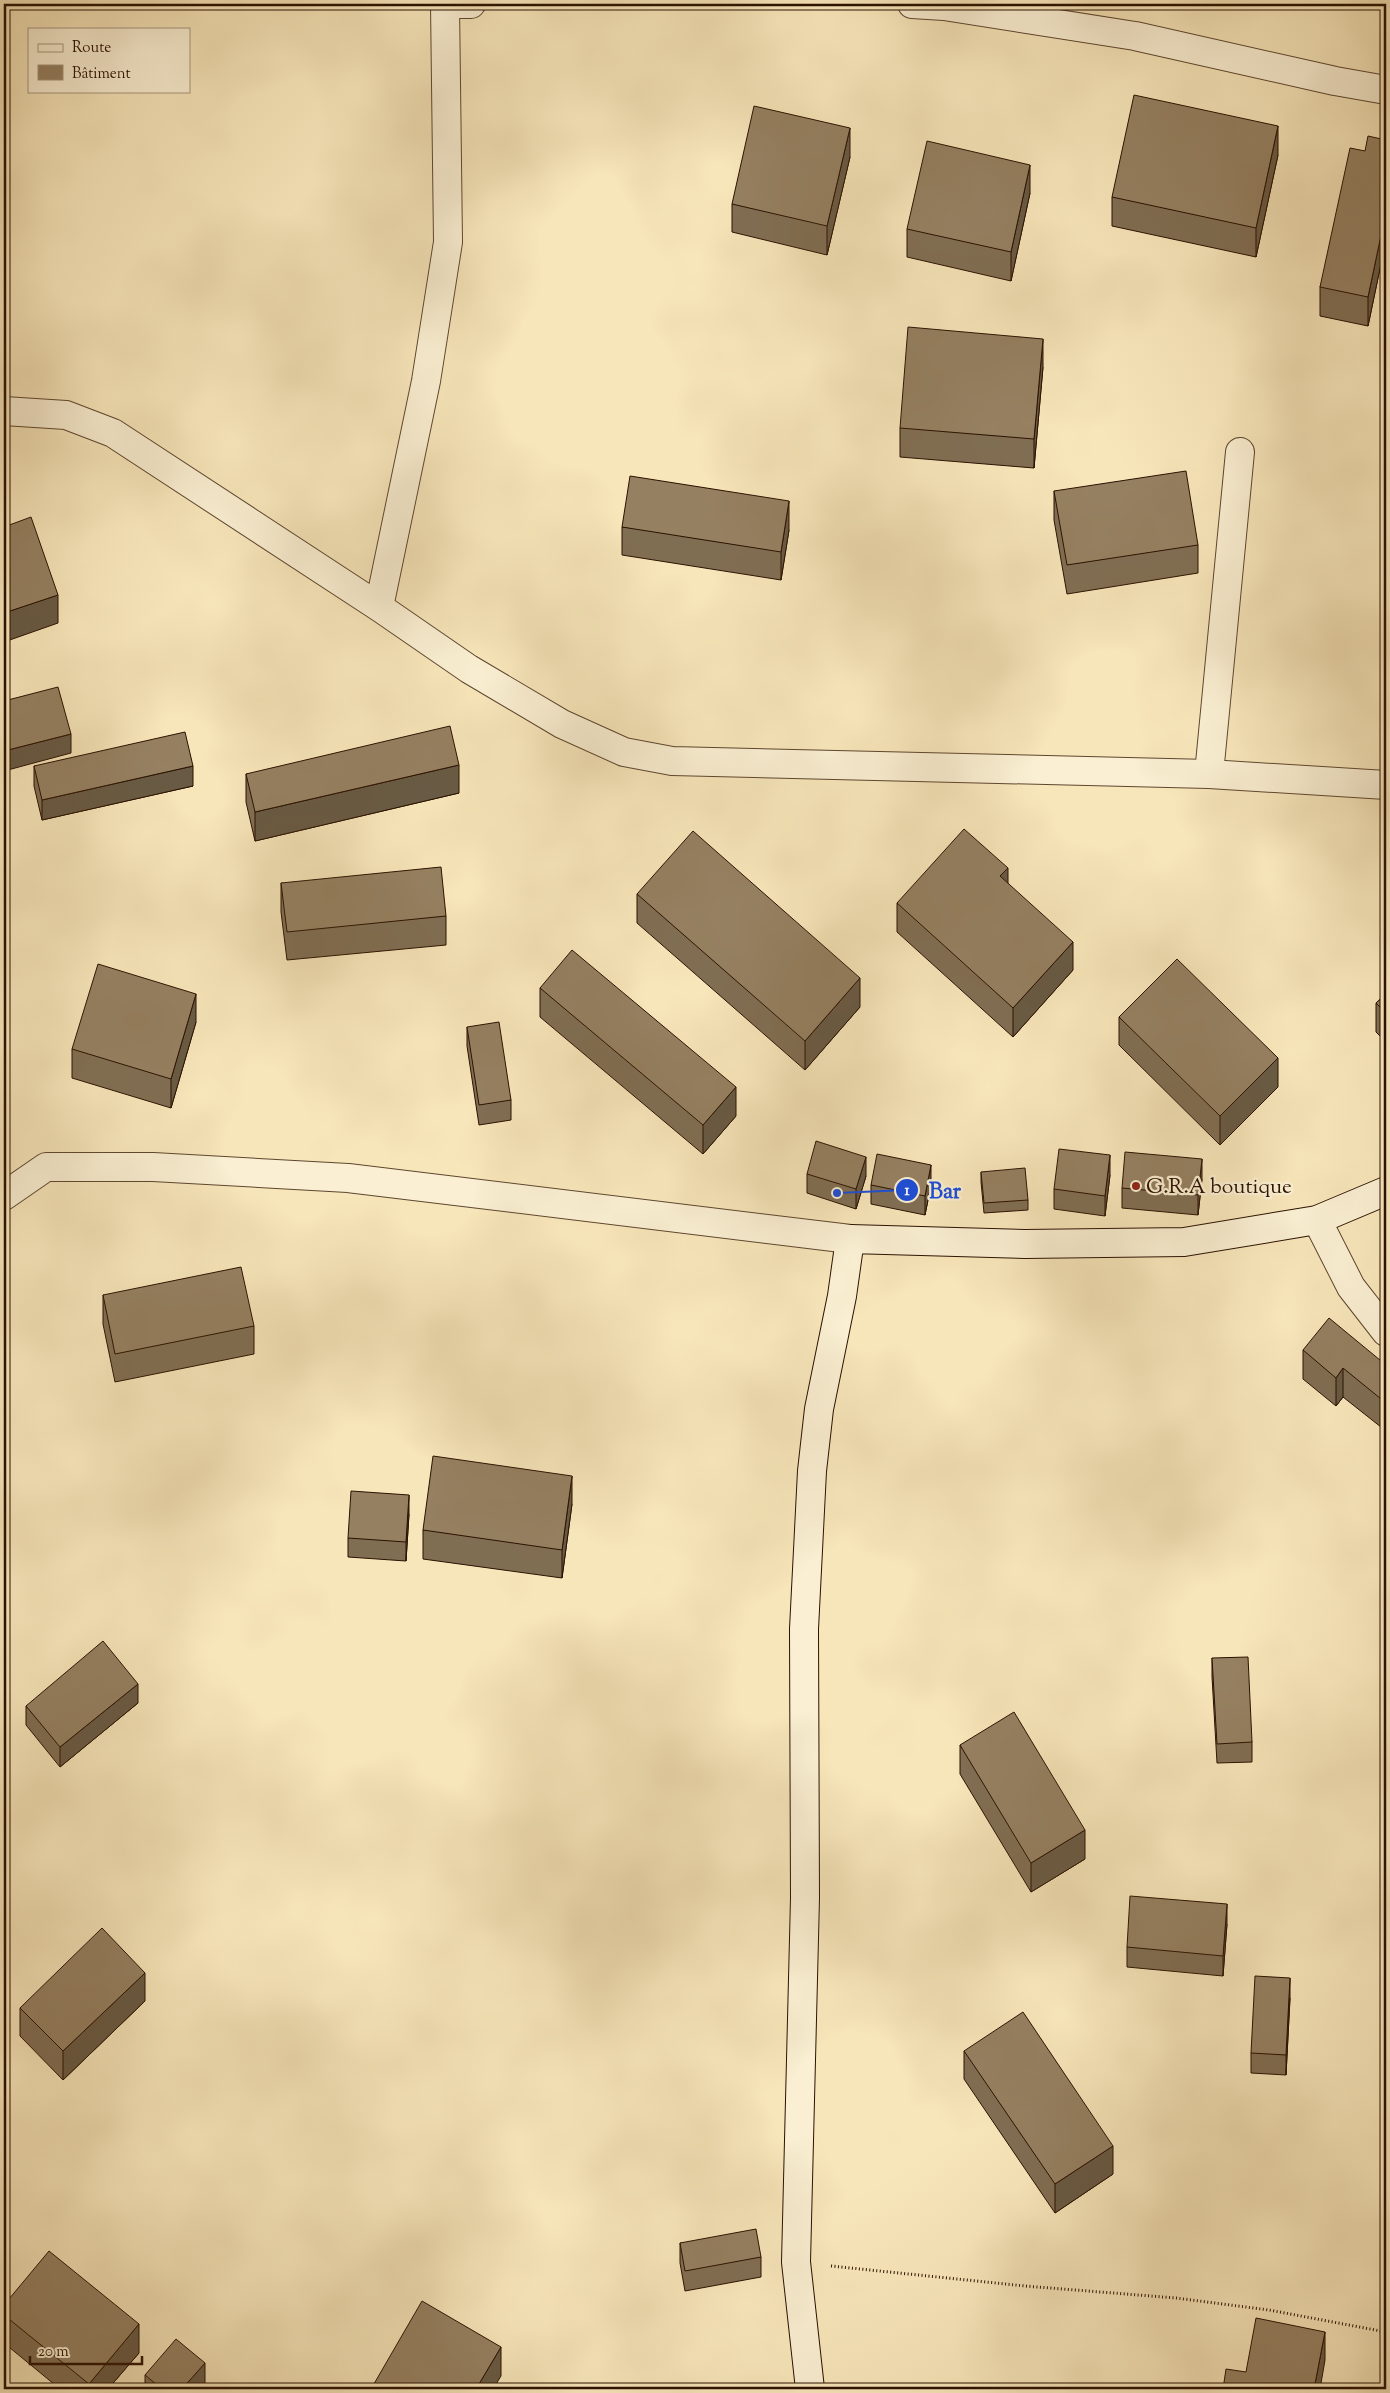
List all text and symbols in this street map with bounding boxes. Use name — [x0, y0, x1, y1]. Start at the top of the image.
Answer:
legend — [28, 28, 190, 92]
text: Route — [72, 38, 111, 59]
text: Bâtiment — [72, 64, 131, 85]
callout: Bar — [894, 1172, 971, 1209]
place label: G.R.A boutique — [1146, 1173, 1292, 1203]
text: Bar — [929, 1177, 962, 1209]
marker: G.R.A boutique — [1130, 1180, 1142, 1192]
text: 1 — [904, 1181, 910, 1202]
scale bar — [30, 2333, 142, 2365]
text: 20 m — [38, 2342, 69, 2363]

